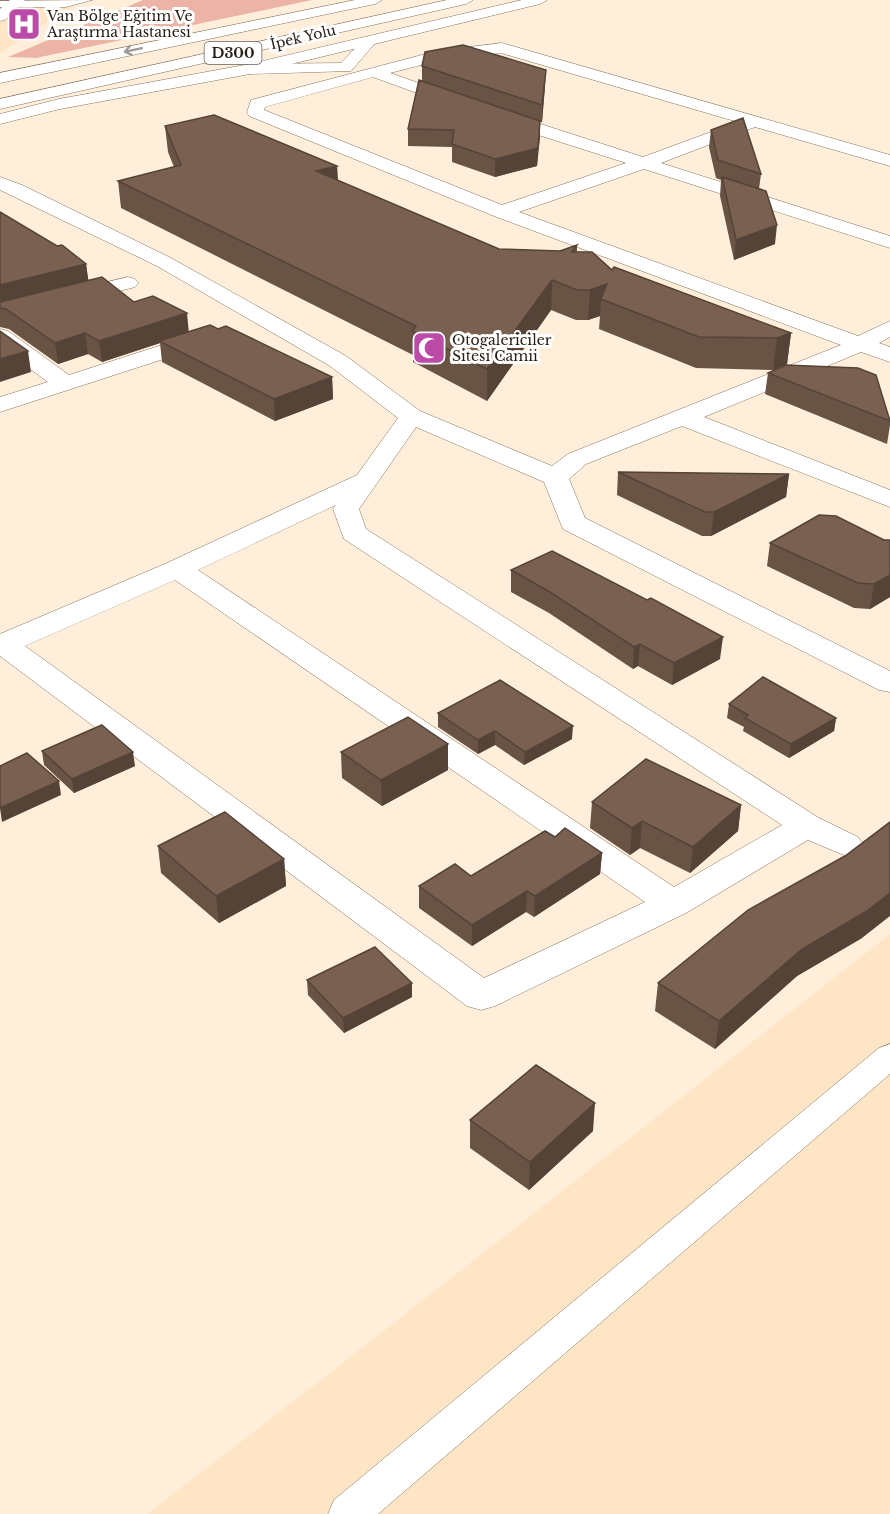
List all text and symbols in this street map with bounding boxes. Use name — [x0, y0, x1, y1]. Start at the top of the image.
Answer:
hospital icon: Van Bölge Eğitim Ve Araştırma Hastanesi — [6, 6, 42, 42]
place label: Van Bölge Eğitim Ve Araştırma Hastanesi — [46, 7, 193, 41]
street label: İpek Yolu — [268, 21, 338, 53]
road number: D300 — [204, 42, 262, 64]
one-way arrow — [124, 45, 143, 57]
mosque icon: Otogalericiler Sitesi Camii — [411, 330, 447, 366]
place label: Otogalericiler Sitesi Camii — [452, 331, 552, 365]

